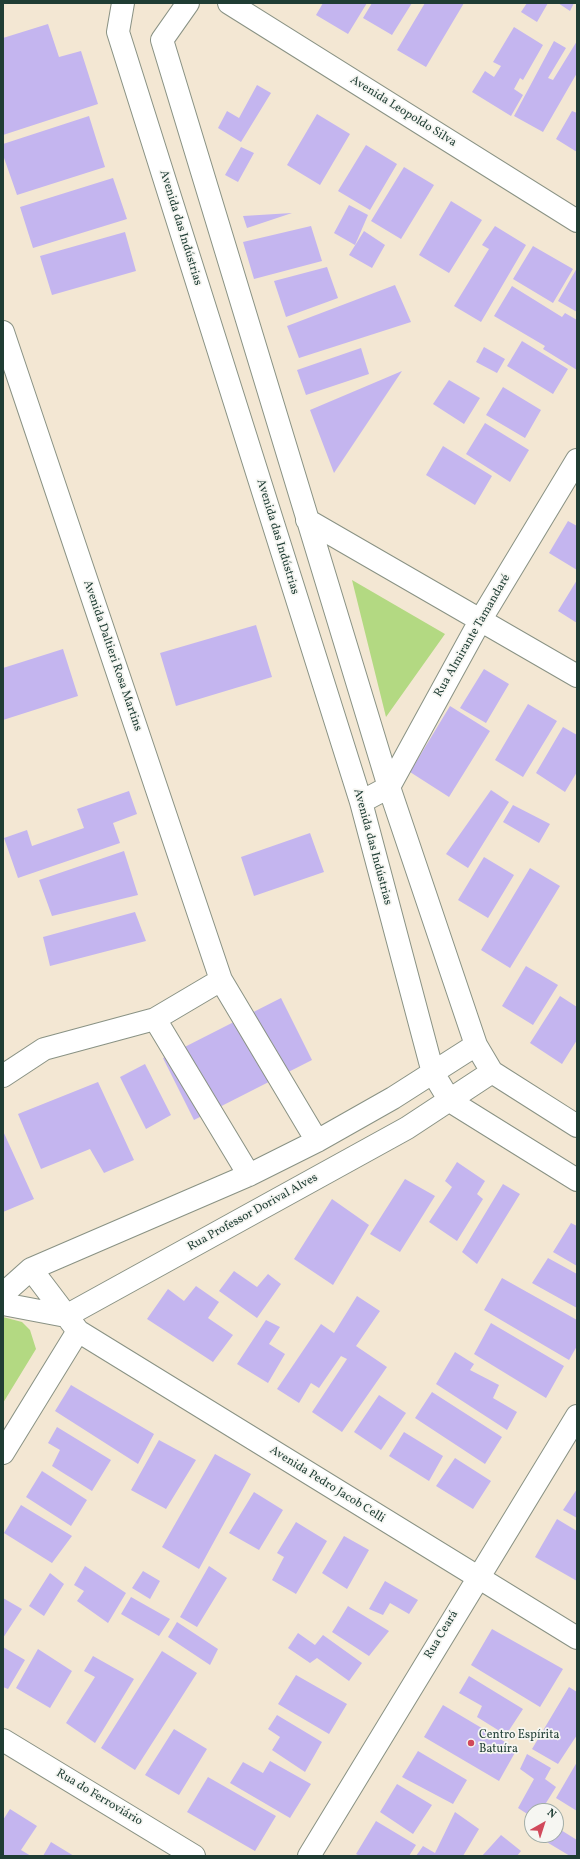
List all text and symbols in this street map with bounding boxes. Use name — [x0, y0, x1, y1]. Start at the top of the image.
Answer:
street label: Avenida Leopoldo Silva — [347, 73, 459, 151]
street label: Avenida das Indústrias — [156, 169, 204, 287]
street label: Avenida das Indústrias — [253, 478, 301, 596]
street label: Rua Almirante Tamandaré — [432, 572, 514, 700]
street label: Avenida Daltieri Rosa Martins — [79, 579, 145, 733]
street label: Avenida das Indústrias — [350, 787, 394, 907]
street label: Rua Professor Dorival Alves — [185, 1171, 321, 1255]
street label: Avenida Pedro Jacob Celli — [267, 1444, 387, 1526]
street label: Rua Ceará — [422, 1608, 462, 1662]
place label: Centro Espírita Batuíra — [479, 1729, 559, 1757]
marker: Centro Espírita Batuíra — [466, 1738, 476, 1748]
street label: Rua do Ferroviário — [53, 1767, 145, 1829]
north arrow — [524, 1803, 564, 1843]
text: N — [543, 1806, 559, 1822]

